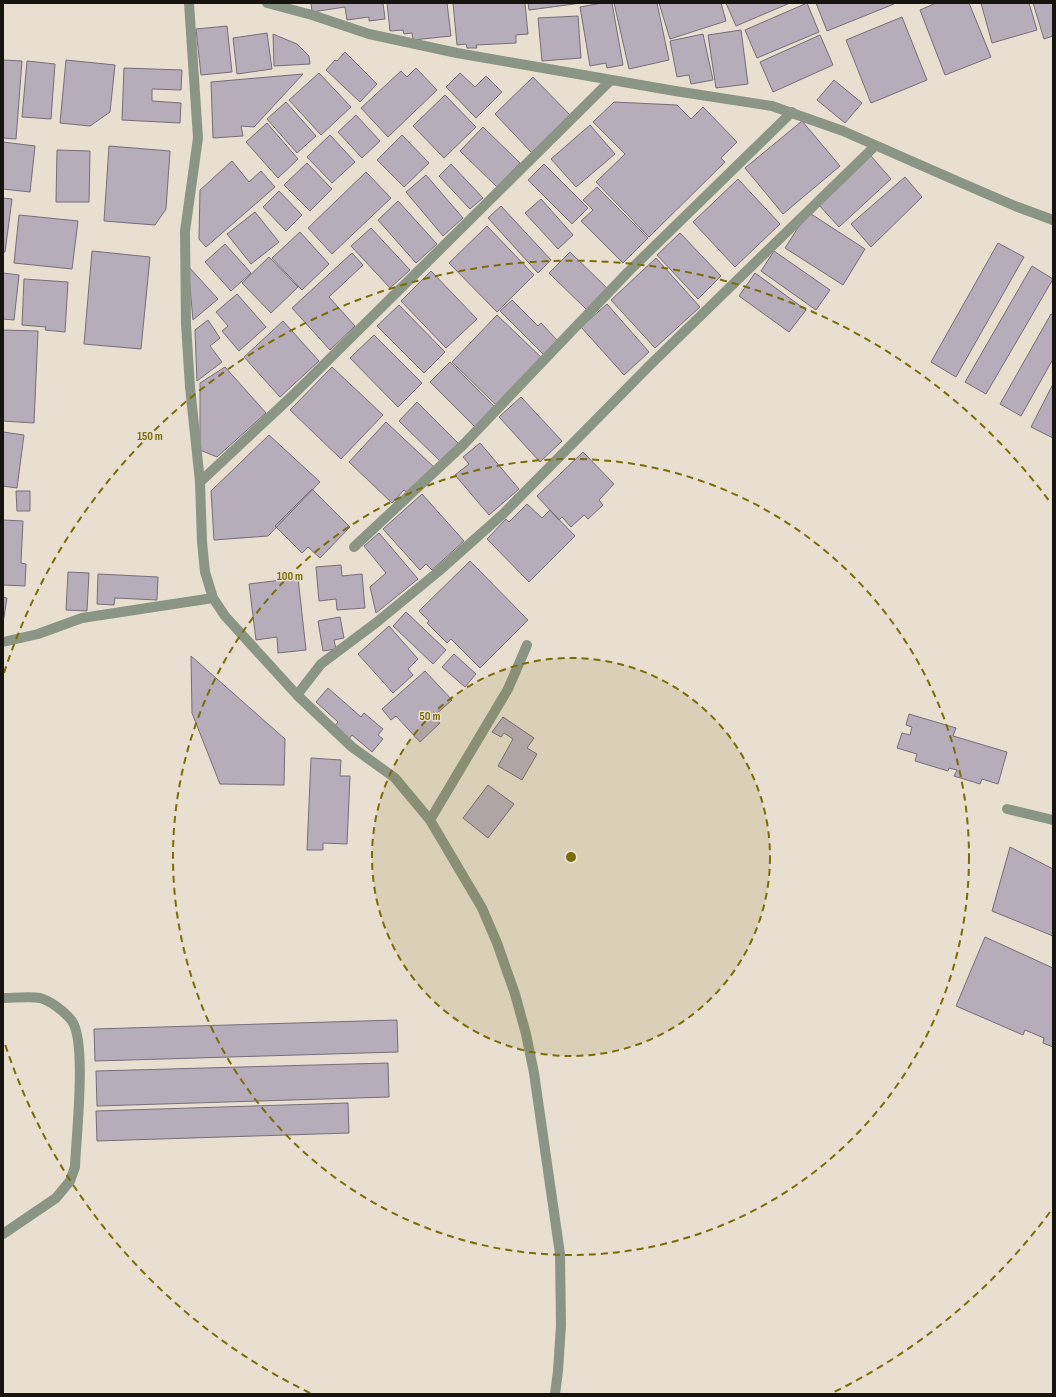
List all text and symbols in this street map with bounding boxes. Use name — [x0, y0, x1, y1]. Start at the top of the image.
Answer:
text: 150 m — [137, 429, 163, 444]
text: 100 m — [277, 569, 303, 584]
text: 50 m — [420, 709, 440, 724]
centre of rings — [564, 850, 578, 864]

